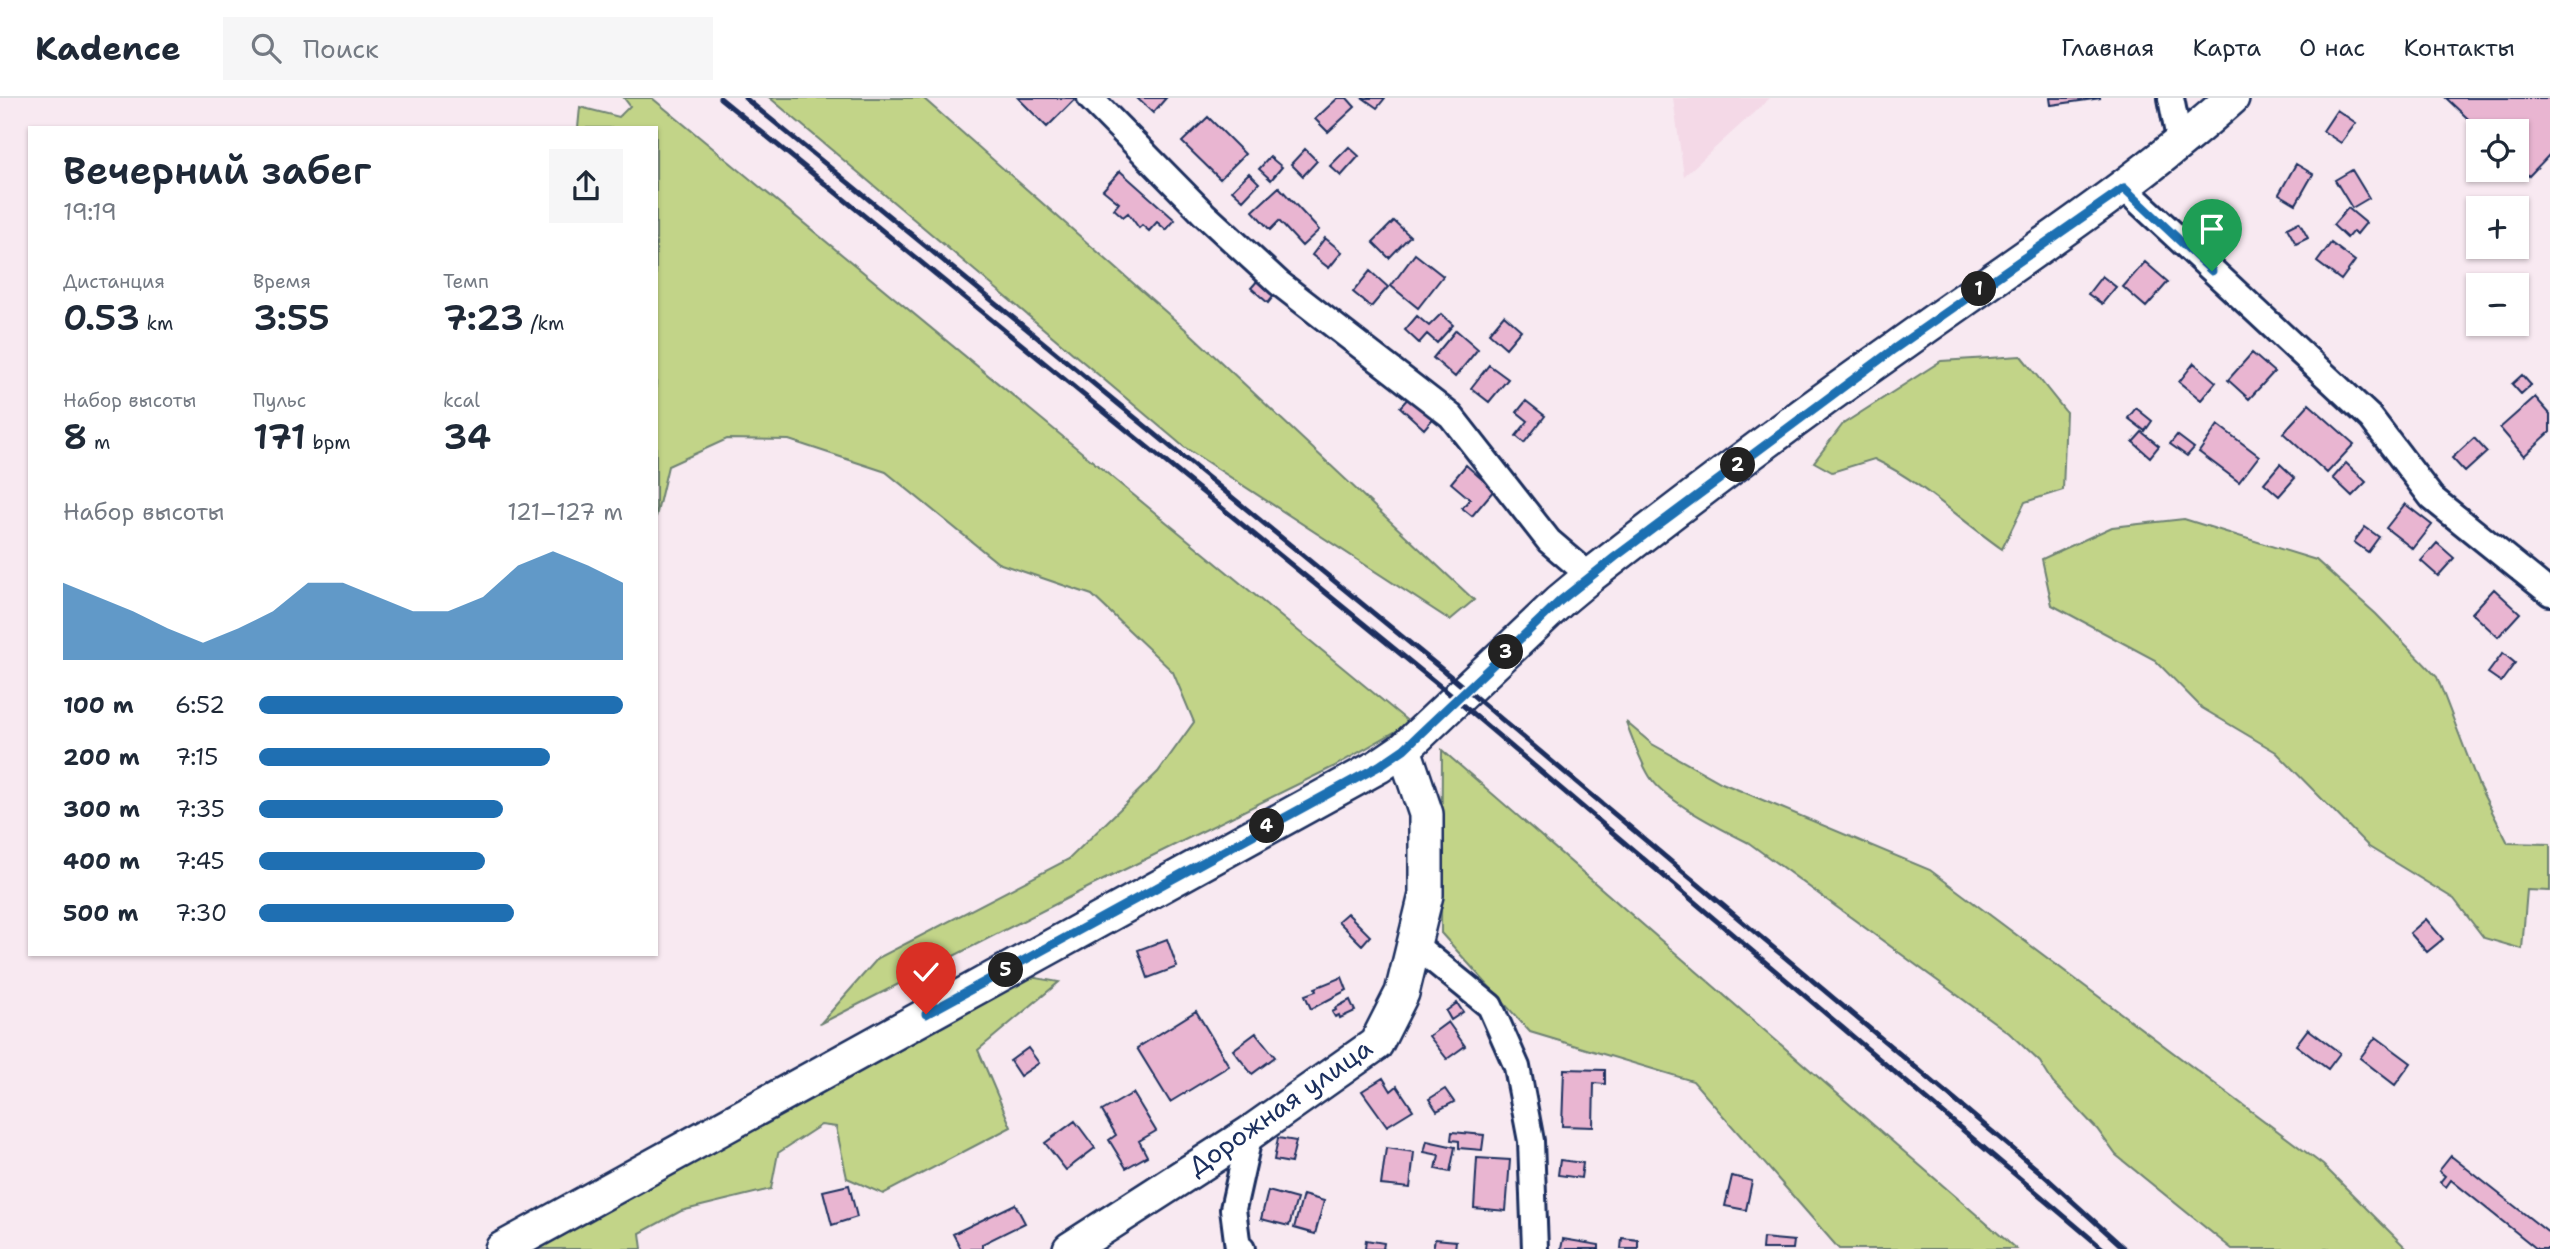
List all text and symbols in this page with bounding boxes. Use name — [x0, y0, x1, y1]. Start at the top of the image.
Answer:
search box — [223, 17, 713, 80]
text: Kadence — [35, 26, 181, 71]
icon: search — [247, 29, 285, 67]
text: Поиск — [303, 31, 379, 66]
text: Главная — [2061, 32, 2154, 64]
text: Карта — [2192, 32, 2261, 64]
text: О нас — [2299, 32, 2365, 64]
text: Контакты — [2403, 32, 2515, 64]
map controls — [2466, 119, 2529, 336]
button: locate — [2466, 119, 2529, 182]
text: Вечерний забег — [63, 145, 371, 196]
button: share — [549, 149, 623, 223]
button: + — [2466, 196, 2529, 259]
text: 19:19 — [63, 197, 117, 227]
pin — [2182, 199, 2242, 271]
icon: arrive — [2193, 210, 2231, 248]
text: Дистанция — [63, 269, 165, 294]
text: Время — [253, 269, 311, 294]
text: Темп — [443, 269, 489, 294]
pin: 1 — [1962, 272, 1996, 306]
button: − — [2466, 273, 2529, 336]
text: 1 — [1974, 276, 1983, 301]
text: 0.53 — [63, 294, 140, 341]
text: 3:55 — [253, 294, 330, 341]
text: 7:23 — [443, 294, 524, 341]
text: km — [140, 311, 173, 336]
text: /km — [524, 311, 564, 336]
text: Набор высоты — [63, 388, 196, 413]
text: Пульс — [253, 388, 306, 413]
text: kcal — [443, 388, 480, 413]
text: 8 — [63, 413, 88, 460]
text: 171 — [253, 413, 306, 460]
text: 34 — [443, 413, 491, 460]
text: m — [88, 430, 110, 455]
text: bpm — [306, 430, 351, 455]
pin: 2 — [1720, 448, 1756, 482]
text: 2 — [1731, 452, 1744, 477]
text: Набор высоты — [63, 497, 224, 527]
text: 121–127 m — [507, 497, 623, 527]
pin: 3 — [1488, 634, 1524, 670]
text: 3 — [1499, 639, 1512, 664]
text: 100 m — [63, 690, 134, 720]
text: 6:52 — [175, 690, 225, 720]
text: 200 m — [63, 742, 140, 772]
text: 7:15 — [175, 742, 218, 772]
text: 300 m — [63, 794, 140, 824]
text: 7:35 — [175, 794, 225, 824]
pin: 4 — [1250, 808, 1284, 844]
text: 4 — [1260, 813, 1273, 838]
text: 400 m — [63, 846, 140, 876]
text: 7:45 — [175, 846, 225, 876]
text: 500 m — [63, 898, 138, 928]
text: 7:30 — [175, 898, 227, 928]
pin — [896, 942, 956, 1014]
pin: 5 — [988, 952, 1024, 988]
icon: check — [907, 953, 945, 991]
text: 5 — [1000, 957, 1011, 982]
street label: Дорожная улица — [1181, 1030, 1379, 1183]

